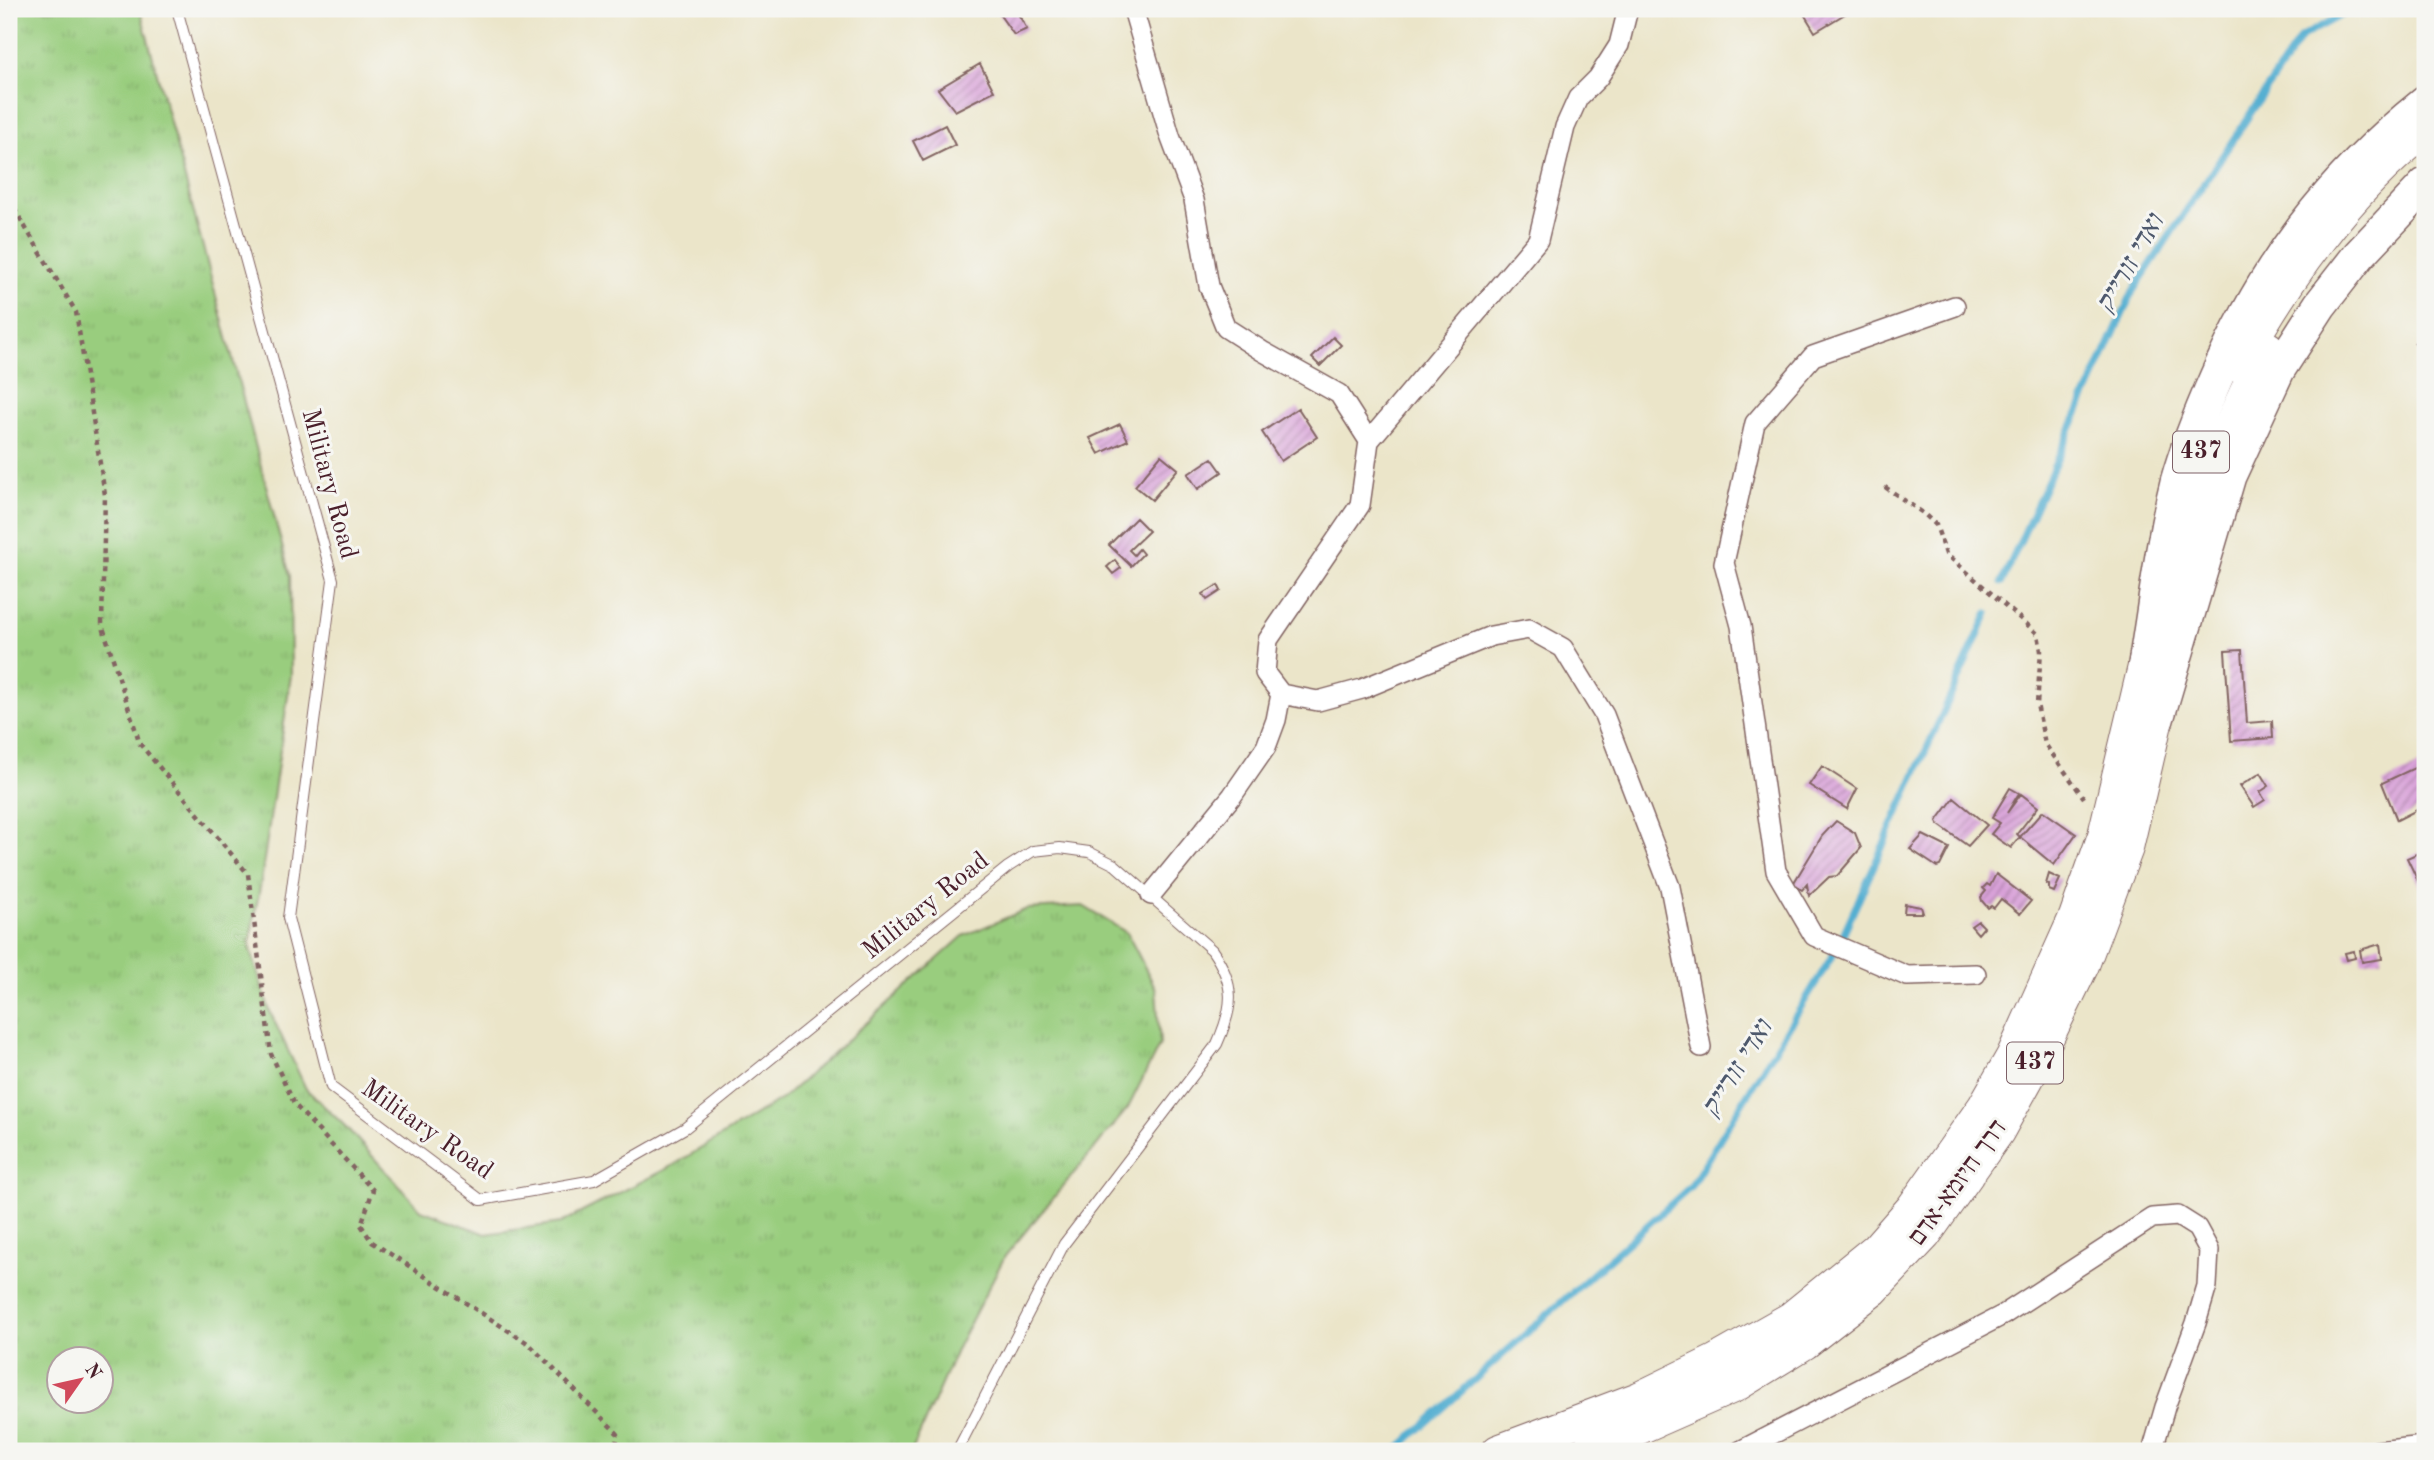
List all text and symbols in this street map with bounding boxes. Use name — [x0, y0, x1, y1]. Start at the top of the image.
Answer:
water label: ואדי זורייק — [2092, 209, 2171, 318]
street label: Military Road — [296, 406, 362, 562]
road number: 437 — [2173, 432, 2229, 472]
street label: Military Road — [858, 847, 994, 965]
water label: ואדי זורייק — [1697, 1015, 1779, 1122]
road number: 437 — [2007, 1042, 2063, 1084]
street label: Military Road — [356, 1075, 498, 1185]
street label: דרך חיזמא-אדם — [1904, 1115, 2012, 1251]
north arrow — [46, 1344, 116, 1414]
text: N — [80, 1361, 104, 1384]

